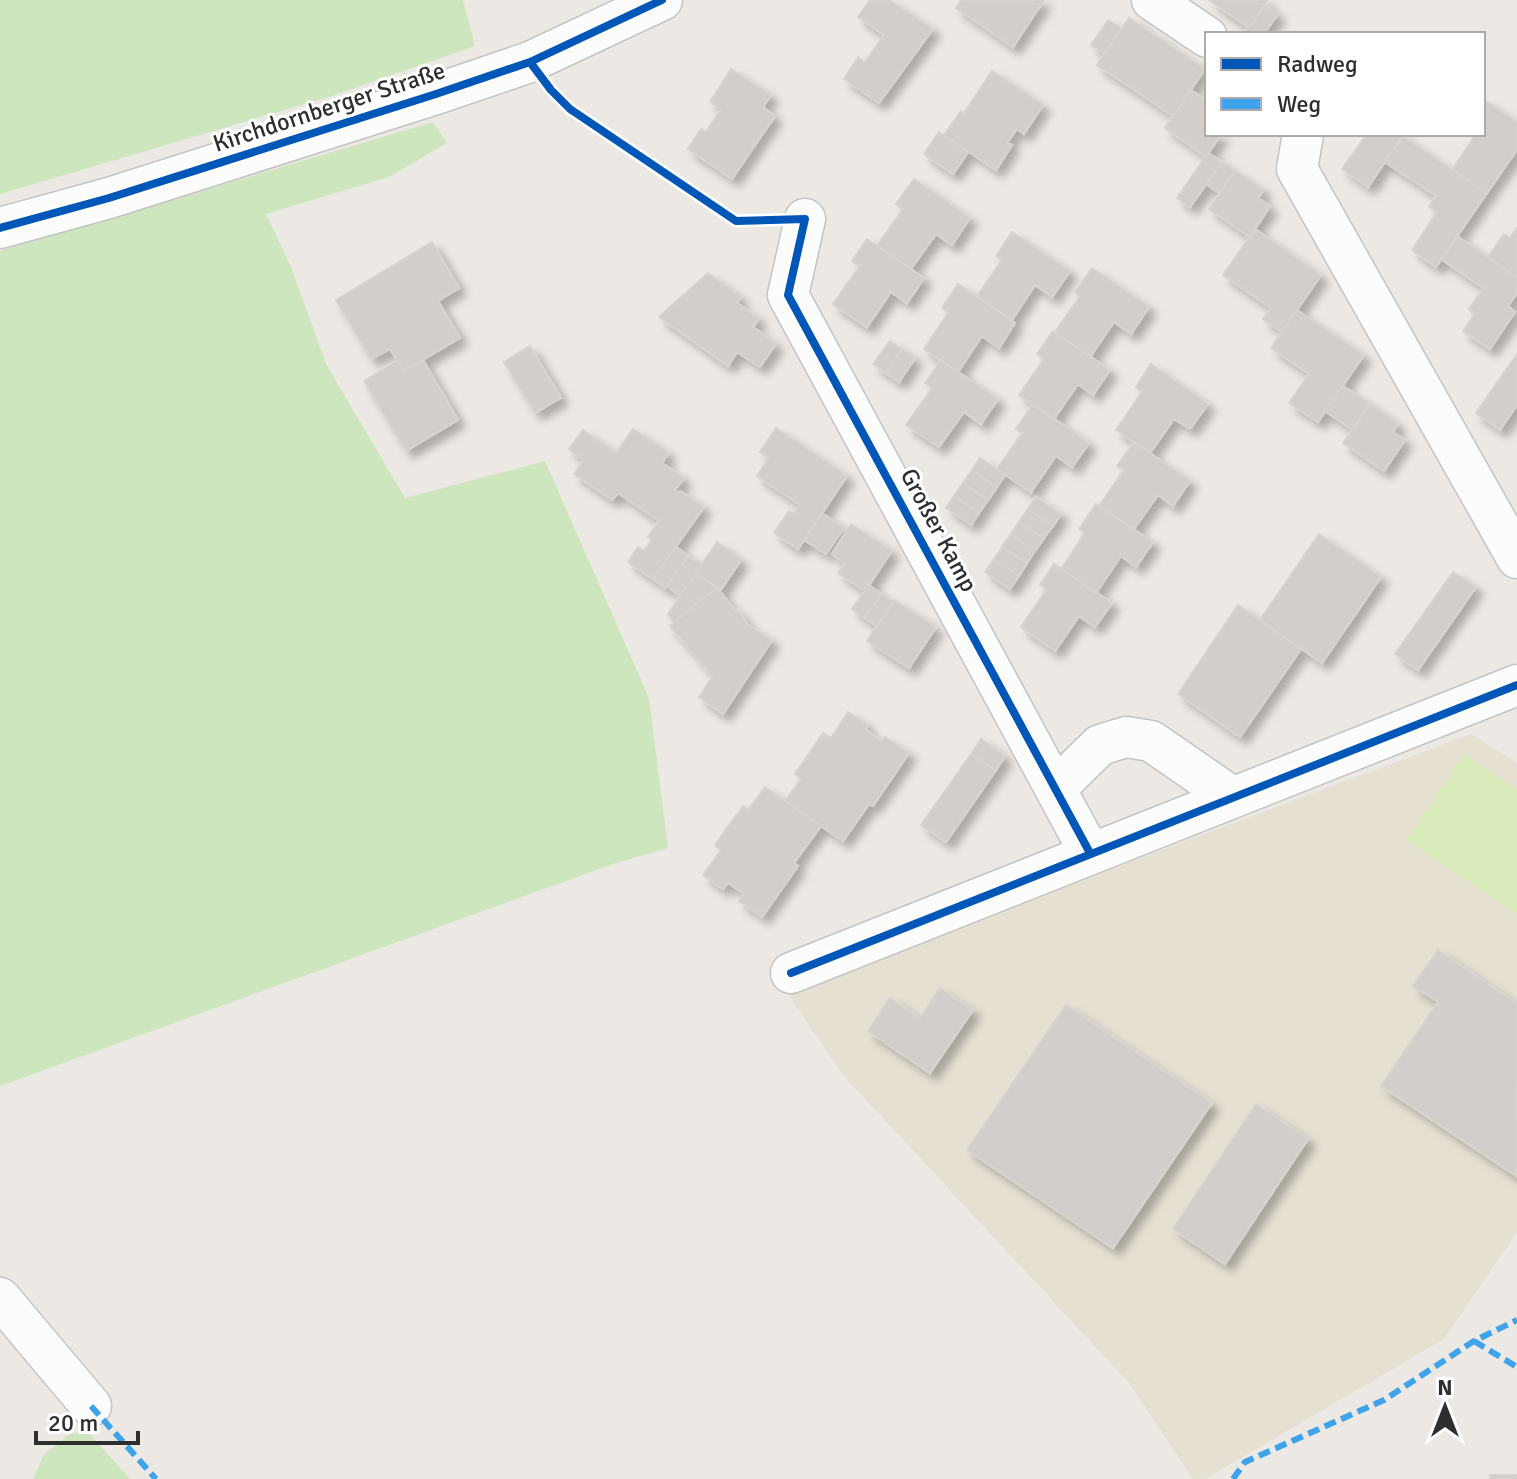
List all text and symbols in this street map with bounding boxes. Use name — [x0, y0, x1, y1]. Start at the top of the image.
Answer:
legend — [1205, 32, 1485, 136]
text: Radweg — [1277, 49, 1358, 79]
street label: Kirchdornberger Straße — [209, 55, 449, 159]
text: Weg — [1277, 89, 1321, 119]
street label: Großer Kamp — [894, 463, 984, 597]
north arrow — [1405, 1367, 1485, 1447]
text: N — [1437, 1374, 1453, 1401]
scale bar — [36, 1395, 138, 1445]
text: 20 m — [48, 1408, 98, 1438]

